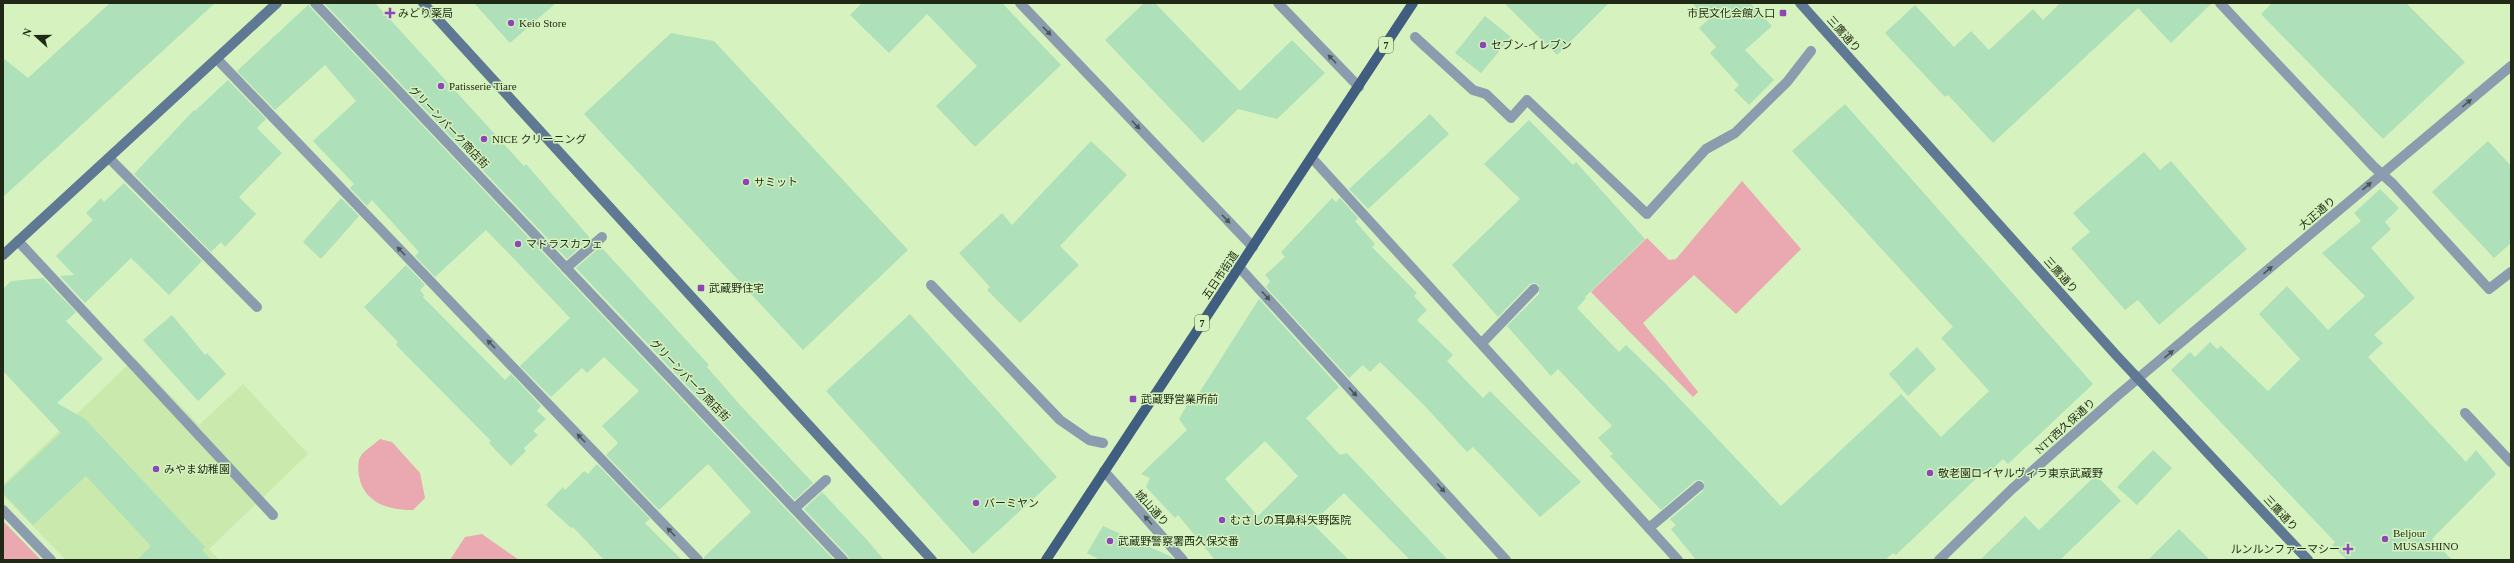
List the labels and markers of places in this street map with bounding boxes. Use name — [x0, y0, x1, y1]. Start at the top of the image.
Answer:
place label: みどり薬局 — [398, 7, 453, 19]
place label: 市民文化会館入口 — [1687, 7, 1775, 19]
marker: みどり薬局 — [385, 8, 395, 18]
marker: 市民文化会館入口 — [1778, 8, 1788, 18]
place label: Keio Store — [519, 17, 566, 29]
marker: Keio Store — [506, 18, 516, 28]
place label: セブン-イレブン — [1491, 39, 1572, 51]
marker: セブン-イレブン — [1478, 40, 1488, 50]
place label: Patisserie Tiare — [449, 80, 517, 92]
marker: Patisserie Tiare — [436, 81, 446, 91]
place label: NICE クリーニング — [492, 133, 586, 145]
marker: NICE クリーニング — [479, 134, 489, 144]
place label: サミット — [754, 176, 798, 188]
marker: サミット — [741, 177, 751, 187]
place label: マドラスカフェ — [526, 238, 603, 250]
marker: マドラスカフェ — [513, 239, 523, 249]
place label: 武蔵野住宅 — [709, 282, 764, 294]
marker: 武蔵野住宅 — [696, 283, 706, 293]
place label: 武蔵野営業所前 — [1141, 393, 1218, 405]
marker: 武蔵野営業所前 — [1128, 394, 1138, 404]
place label: みやま幼稚園 — [164, 463, 230, 475]
marker: みやま幼稚園 — [151, 464, 161, 474]
place label: 敬老園ロイヤルヴィラ東京武蔵野 — [1938, 467, 2103, 479]
marker: 敬老園ロイヤルヴィラ東京武蔵野 — [1925, 468, 1935, 478]
place label: バーミヤン — [984, 497, 1039, 509]
marker: バーミヤン — [971, 498, 981, 508]
place label: むさしの耳鼻科矢野医院 — [1230, 514, 1351, 526]
marker: むさしの耳鼻科矢野医院 — [1217, 515, 1227, 525]
place label: Beljour MUSASHINO — [2393, 527, 2458, 552]
marker: Beljour MUSASHINO — [2380, 534, 2390, 544]
place label: 武蔵野警察署西久保交番 — [1118, 535, 1239, 547]
marker: 武蔵野警察署西久保交番 — [1105, 536, 1115, 546]
place label: ルンルンファーマシー — [2231, 543, 2340, 555]
marker: ルンルンファーマシー — [2343, 544, 2353, 554]

